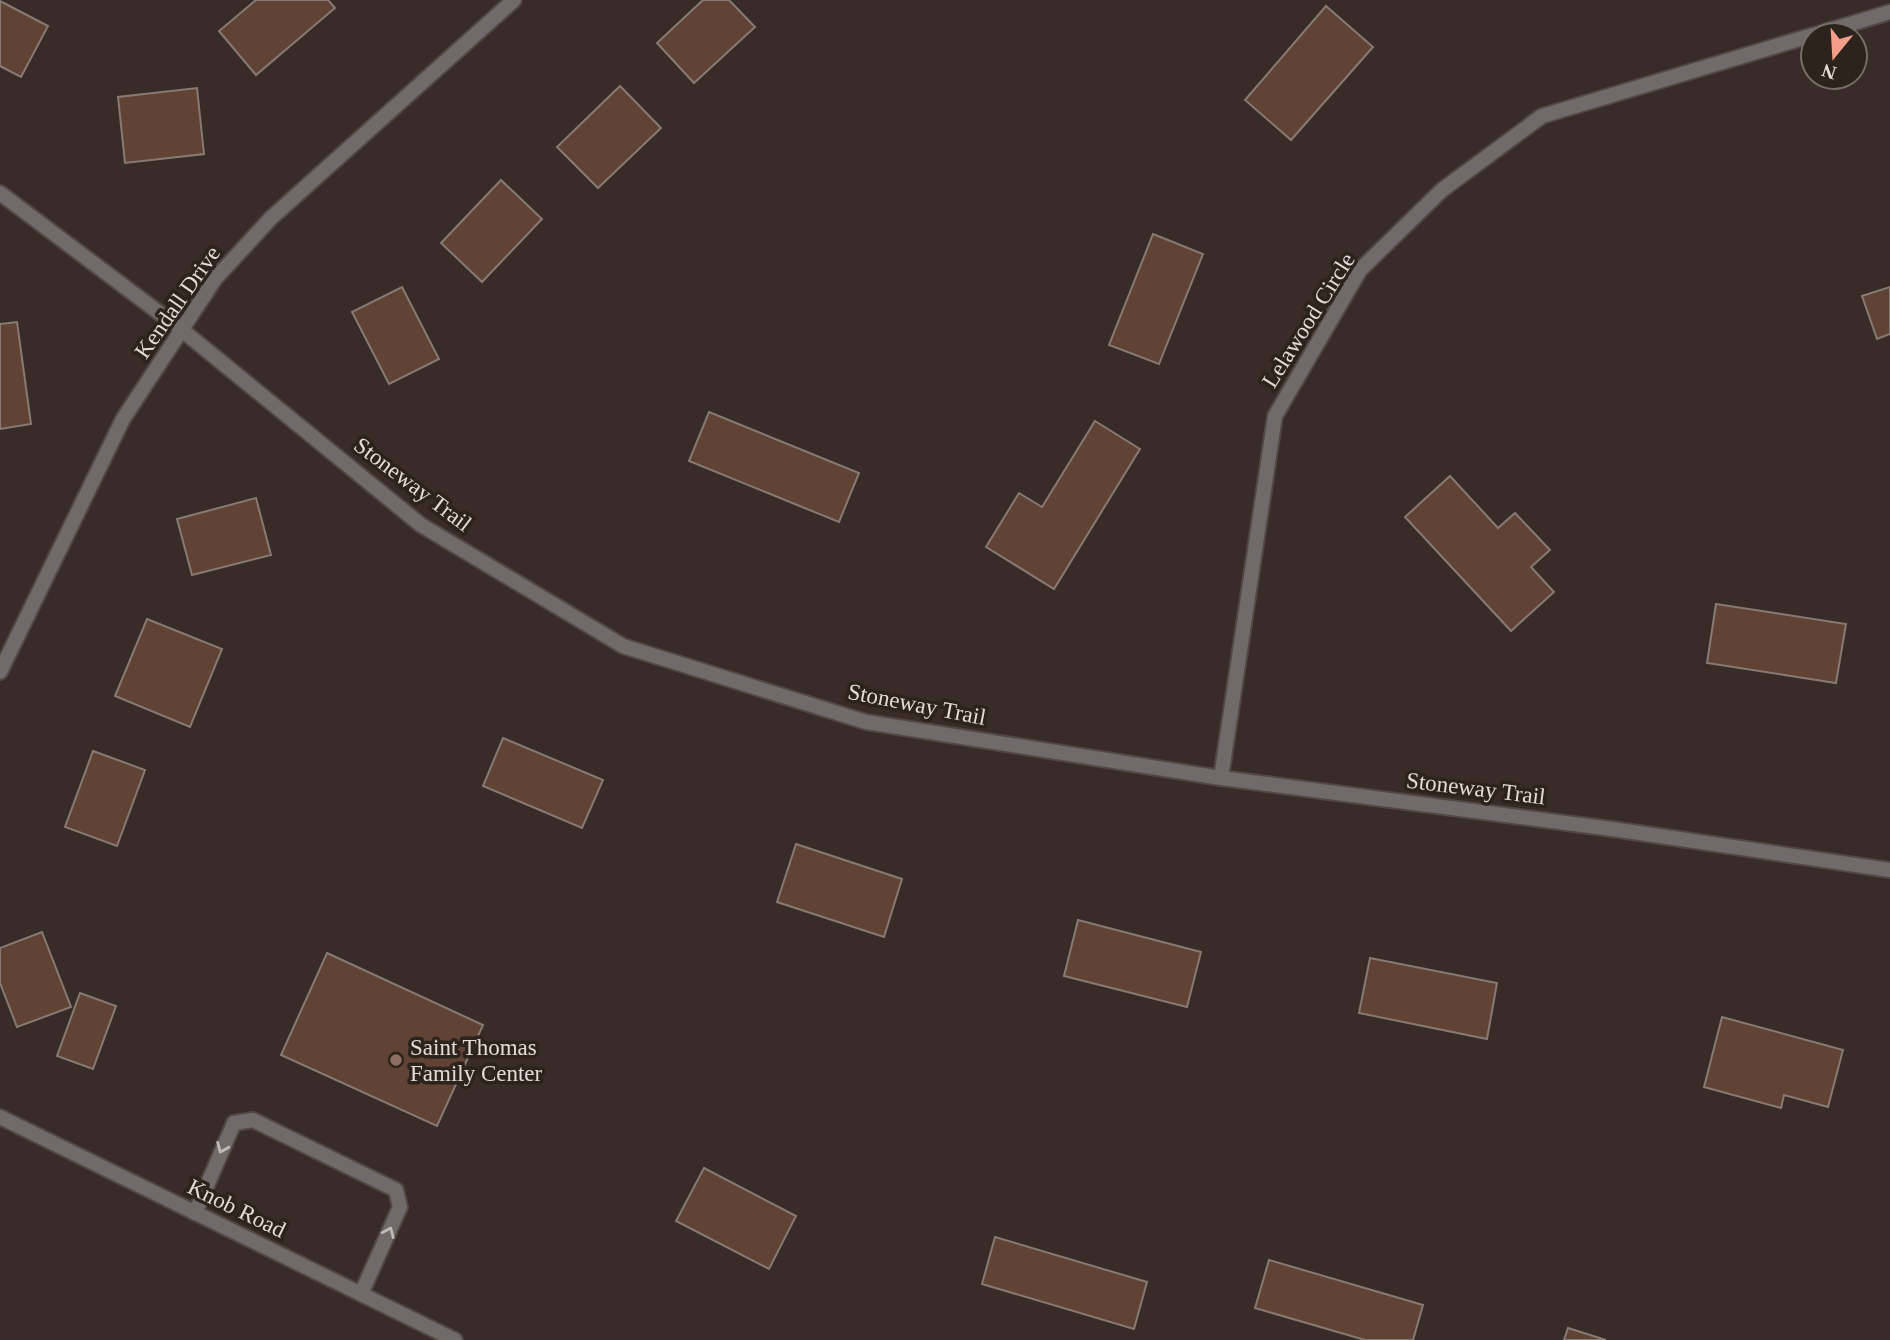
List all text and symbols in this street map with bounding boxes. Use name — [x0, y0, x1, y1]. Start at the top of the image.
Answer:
north arrow — [1799, 21, 1869, 91]
text: N — [1819, 60, 1839, 84]
street label: Kendall Drive — [130, 241, 225, 363]
street label: Lelawood Circle — [1257, 248, 1360, 392]
street label: Stoneway Trail — [349, 432, 476, 536]
street label: Stoneway Trail — [846, 679, 988, 730]
street label: Stoneway Trail — [1405, 768, 1547, 809]
place label: Saint Thomas Family Center — [410, 1035, 543, 1086]
marker: Saint Thomas Family Center — [388, 1052, 404, 1068]
one-way arrow — [217, 1142, 231, 1154]
street label: Knob Road — [184, 1174, 290, 1243]
one-way arrow — [381, 1227, 395, 1239]

